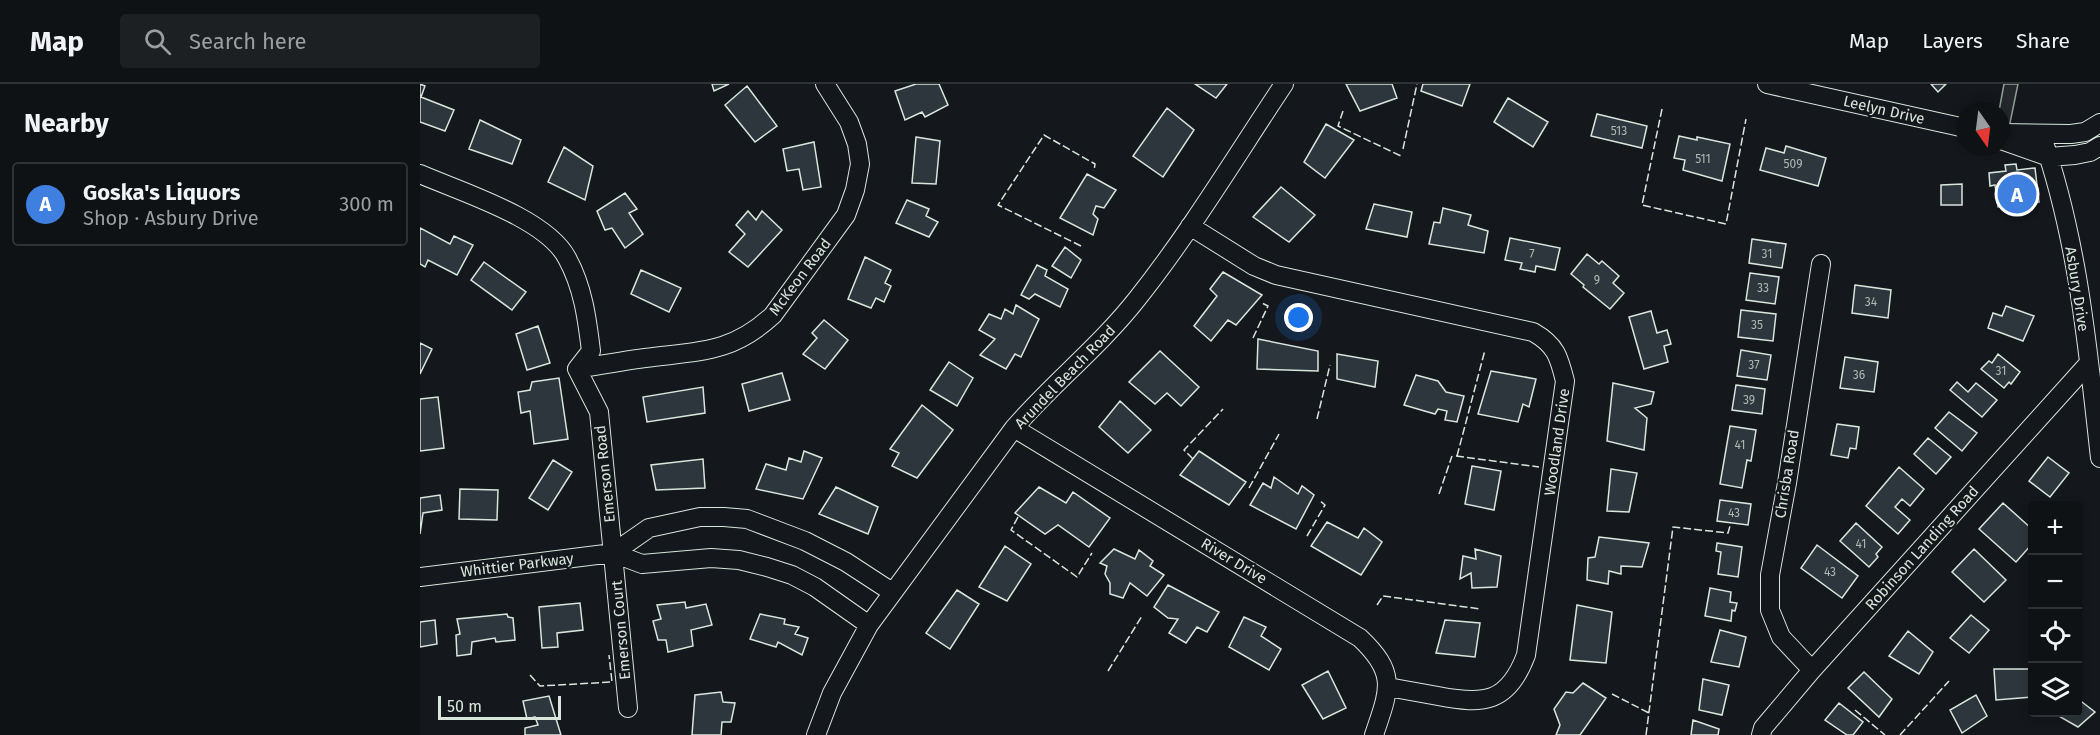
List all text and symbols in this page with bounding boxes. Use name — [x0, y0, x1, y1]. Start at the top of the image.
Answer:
search box — [120, 14, 540, 68]
text: Map — [30, 25, 84, 58]
icon: search — [141, 25, 174, 58]
text: Search here — [189, 28, 307, 55]
text: Map — [1849, 28, 1889, 54]
text: Layers — [1922, 28, 1983, 54]
text: Share — [2016, 28, 2070, 54]
street label: Leelyn Drive — [1842, 92, 1926, 128]
north arrow — [1956, 102, 2010, 156]
text: Nearby — [24, 108, 109, 139]
house number: 513 — [1611, 124, 1627, 138]
house number: 511 — [1695, 152, 1711, 166]
house number: 509 — [1784, 157, 1802, 171]
pin: A — [1998, 172, 2036, 216]
text: Goska's Liquors — [83, 179, 240, 206]
text: A — [40, 192, 51, 216]
text: 300 m — [339, 192, 394, 216]
text: Shop · Asbury Drive — [83, 206, 259, 230]
street label: McKeon Road — [765, 235, 835, 319]
street label: Asbury Drive — [2061, 245, 2093, 333]
house number: 7 — [1529, 247, 1535, 261]
house number: 31 — [1762, 247, 1772, 261]
house number: 9 — [1594, 273, 1600, 287]
house number: 33 — [1757, 281, 1769, 295]
house number: 34 — [1865, 295, 1878, 309]
your location — [1284, 303, 1313, 332]
house number: 35 — [1751, 318, 1763, 332]
street label: Arundel Beach Road — [1011, 321, 1119, 433]
house number: 37 — [1748, 358, 1760, 372]
house number: 31 — [1996, 364, 2006, 378]
house number: 36 — [1853, 368, 1865, 382]
street label: Woodland Drive — [1541, 387, 1573, 497]
house number: 39 — [1743, 393, 1755, 407]
street label: Emerson Road — [591, 425, 619, 523]
street label: Chrisba Road — [1771, 428, 1803, 520]
house number: 41 — [1735, 438, 1745, 452]
street label: Robinson Landing Road — [1862, 482, 1982, 614]
map controls — [2028, 501, 2082, 717]
button: + — [2028, 501, 2082, 555]
house number: 43 — [1728, 506, 1740, 520]
street label: River Drive — [1198, 534, 1270, 588]
house number: 41 — [1856, 537, 1866, 551]
street label: Whittier Parkway — [459, 549, 575, 581]
button: − — [2028, 555, 2082, 609]
house number: 43 — [1824, 565, 1836, 579]
street label: Emerson Court — [608, 579, 634, 680]
button: locate — [2028, 609, 2082, 663]
button: layers — [2028, 663, 2082, 717]
scale bar — [438, 693, 561, 720]
text: 50 m — [447, 697, 482, 716]

